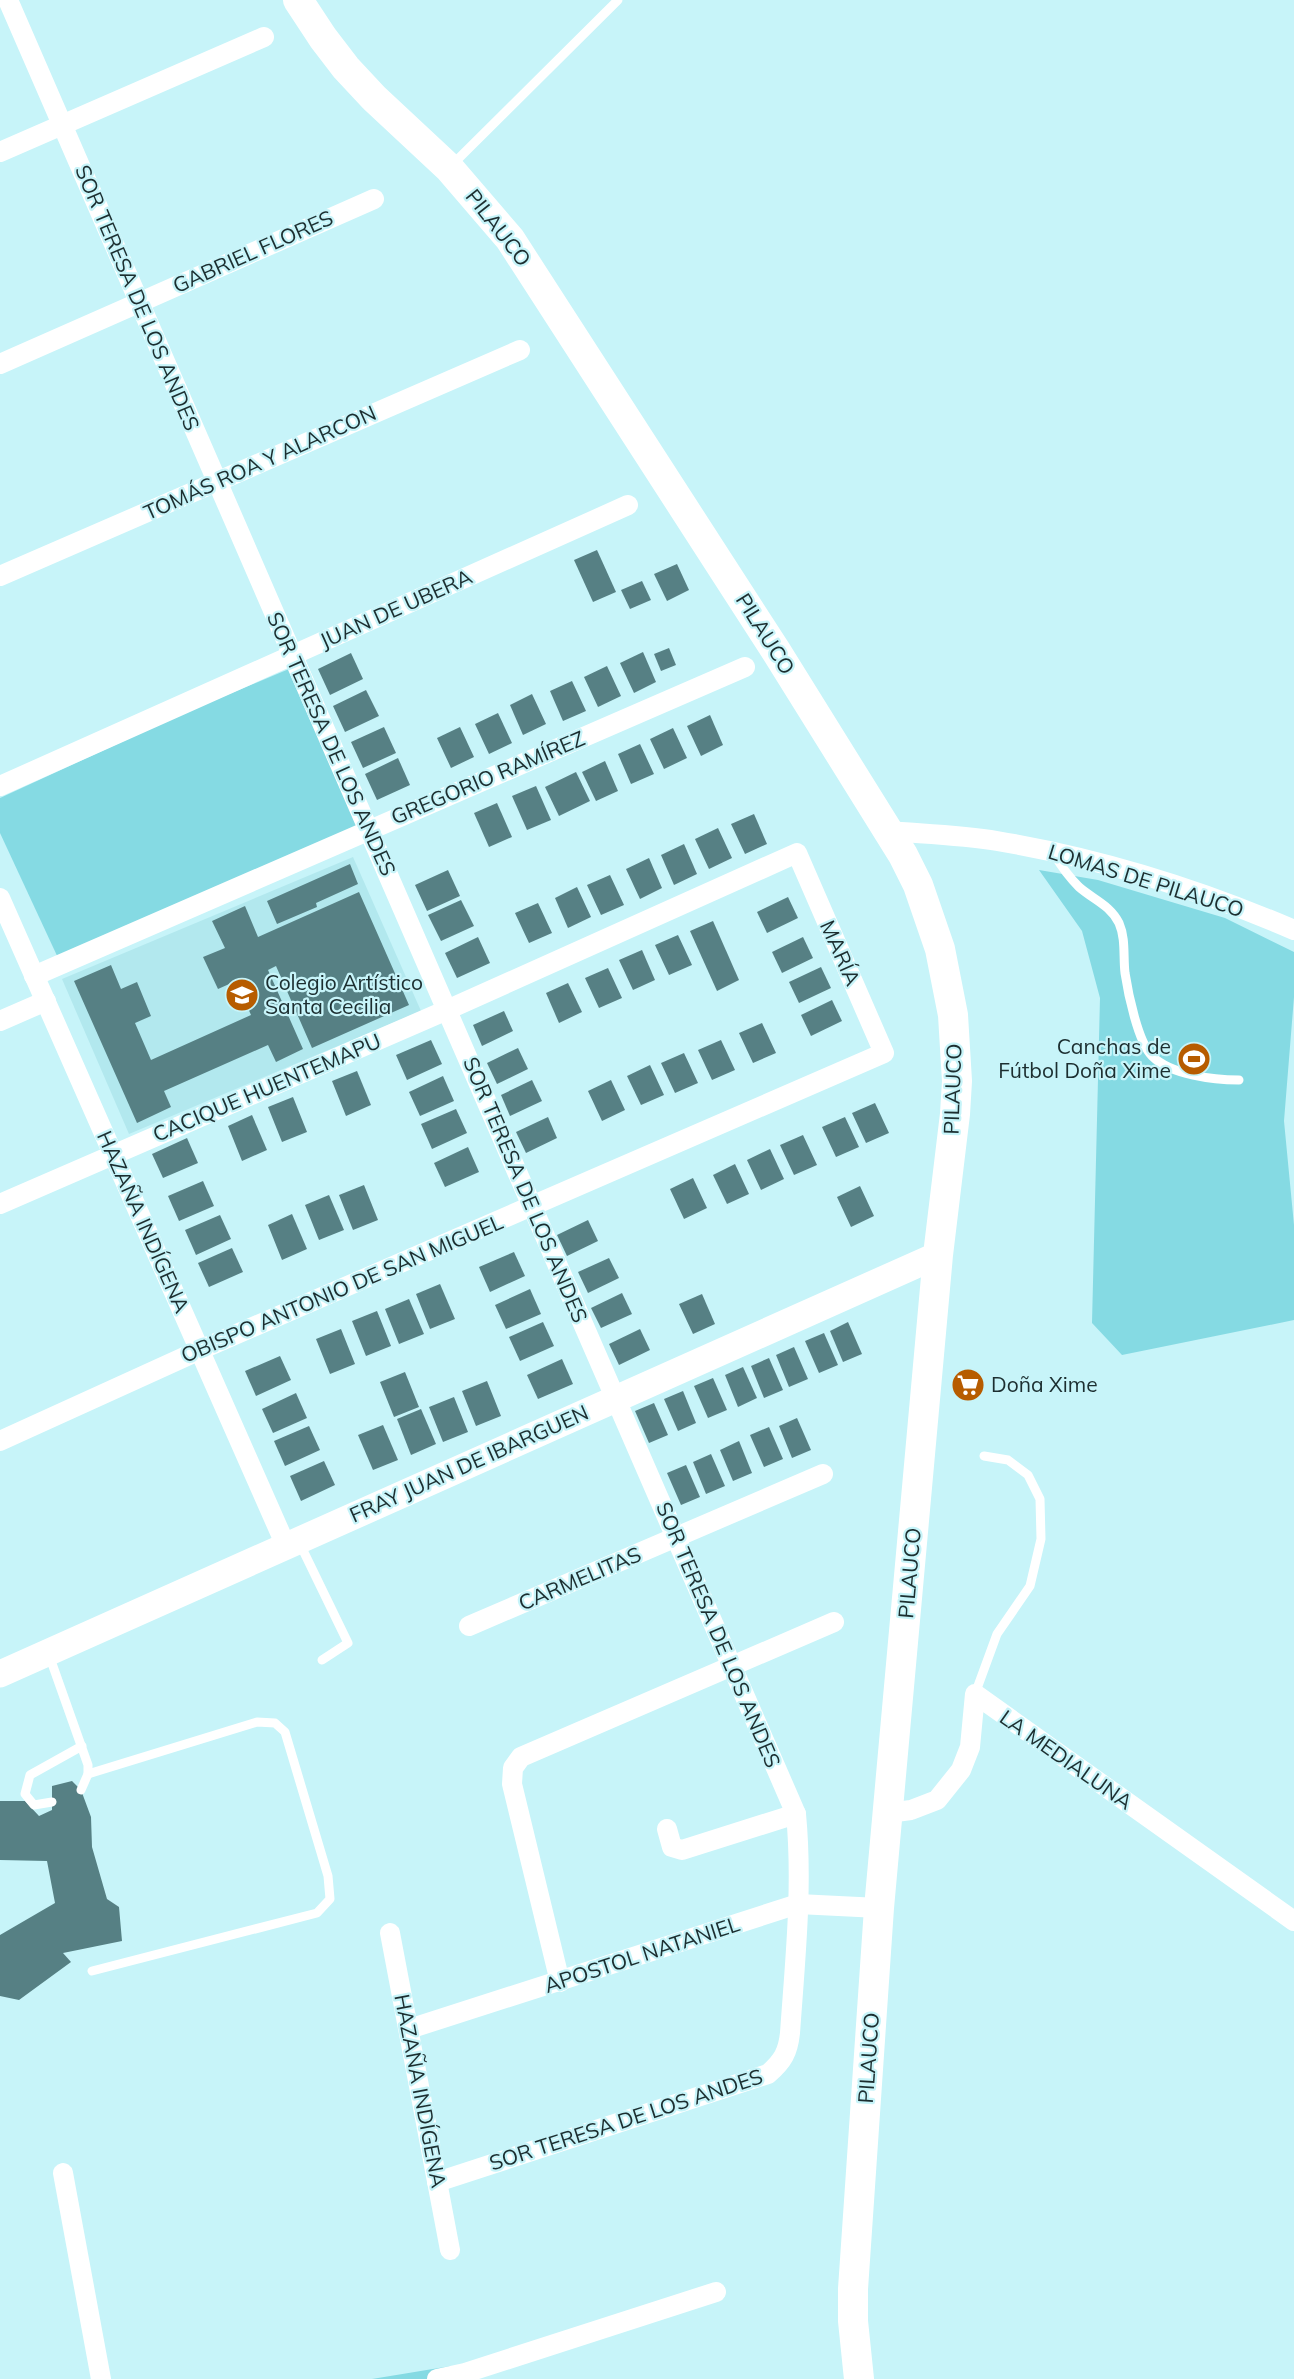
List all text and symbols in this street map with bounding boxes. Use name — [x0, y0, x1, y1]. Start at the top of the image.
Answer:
street label: SOR TERESA DE LOS ANDES — [70, 161, 206, 434]
street label: PILAUCO — [461, 184, 537, 271]
street label: GABRIEL FLORES — [168, 204, 337, 298]
street label: TOMÁS ROA Y ALARCON — [139, 399, 380, 525]
street label: JUAN DE UBERA — [315, 563, 476, 653]
street label: PILAUCO — [731, 588, 801, 679]
street label: SOR TERESA DE LOS ANDES — [262, 608, 402, 880]
street label: GREGORIO RAMÍREZ — [387, 724, 588, 830]
street label: LOMAS DE PILAUCO — [1045, 838, 1247, 922]
street label: MARÍA — [815, 916, 867, 990]
place label: Colegio Artístico Santa Cecilia — [265, 969, 423, 1019]
school or university icon: Colegio Artístico Santa Cecilia — [224, 977, 260, 1013]
street label: CACIQUE HUENTEMAPU — [149, 1027, 385, 1147]
place label: Canchas de Fútbol Doña Xime — [998, 1033, 1171, 1083]
sports icon: Canchas de Fútbol Doña Xime — [1176, 1041, 1212, 1077]
street label: PILAUCO — [937, 1043, 967, 1135]
street label: SOR TERESA DE LOS ANDES — [458, 1053, 594, 1326]
street label: HAZAÑA INDÍGENA — [92, 1126, 196, 1317]
street label: OBISPO ANTONIO DE SAN MIGUEL — [177, 1208, 507, 1368]
supermarket icon: Doña Xime — [950, 1367, 986, 1403]
place label: Doña Xime — [991, 1371, 1098, 1397]
street label: FRAY JUAN DE IBARGUEN — [345, 1399, 592, 1528]
street label: SOR TERESA DE LOS ANDES — [651, 1498, 787, 1771]
street label: PILAUCO — [892, 1526, 926, 1619]
street label: CARMELITAS — [514, 1541, 645, 1616]
street label: LA MEDIALUNA — [995, 1704, 1138, 1815]
street label: APOSTOL NATANIEL — [541, 1910, 743, 1998]
street label: HAZAÑA INDÍGENA — [389, 1992, 453, 2190]
street label: PILAUCO — [852, 2012, 884, 2104]
street label: SOR TERESA DE LOS ANDES — [486, 2062, 766, 2176]

